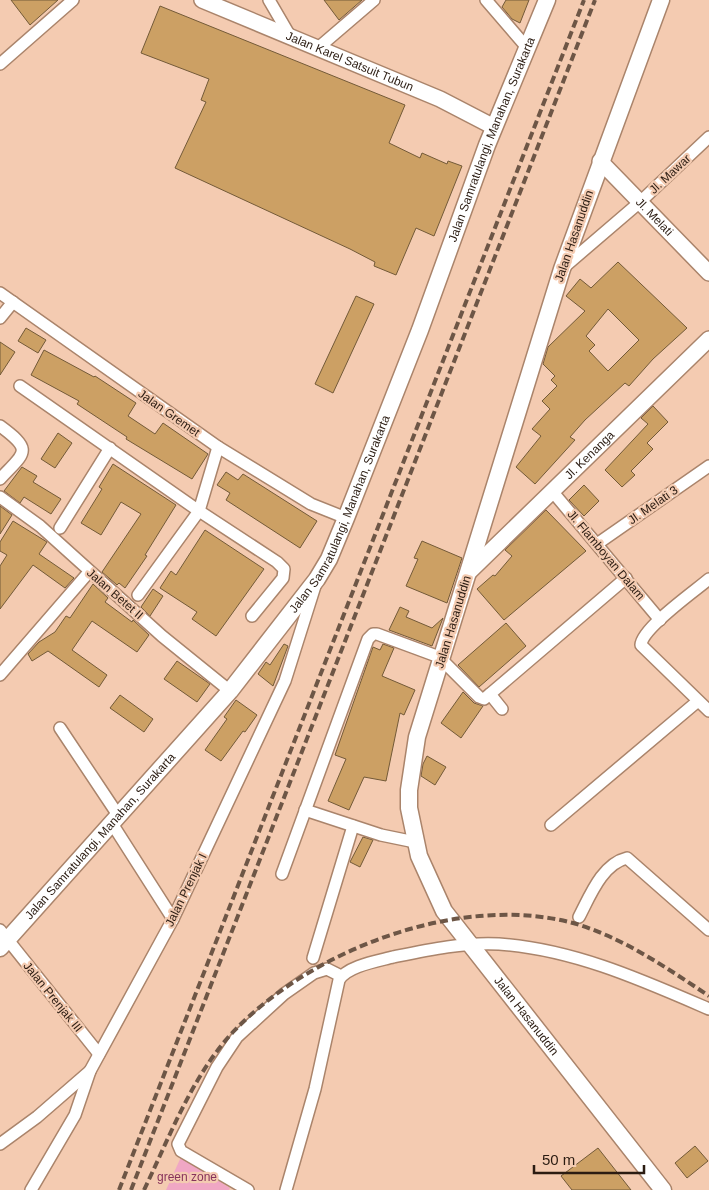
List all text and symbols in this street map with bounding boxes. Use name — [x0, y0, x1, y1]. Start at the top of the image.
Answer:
street label: Jalan Karel Satsuit Tubun — [284, 29, 416, 94]
street label: Jalan Samratulangi, Manahan, Surakarta — [446, 35, 538, 244]
street label: Jl. Mawar — [646, 151, 694, 197]
street label: Jalan Hasanuddin — [552, 188, 596, 284]
street label: Jl. Melati — [633, 195, 676, 239]
street label: Jalan Gremet — [135, 387, 203, 440]
street label: Jalan Samratulangi, Manahan, Surakarta — [286, 413, 393, 616]
street label: Jl. Kenanga — [562, 428, 617, 482]
street label: Jl. Melati 3 — [625, 483, 681, 527]
street label: Jl. Flamboyan Dalam — [564, 507, 648, 603]
street label: Jalan Betet II — [84, 566, 146, 622]
street label: Jalan Hasanuddin — [432, 574, 474, 670]
street label: Jalan Samratulangi, Manahan, Surakarta — [22, 750, 178, 922]
street label: Jalan Prenjak I — [162, 851, 210, 929]
street label: Jalan Prenjak III — [20, 959, 86, 1035]
street label: Jalan Hasanuddin — [491, 974, 562, 1058]
scale bar — [534, 1142, 644, 1174]
text: 50 m — [542, 1151, 575, 1168]
park label: green zone — [157, 1170, 217, 1184]

